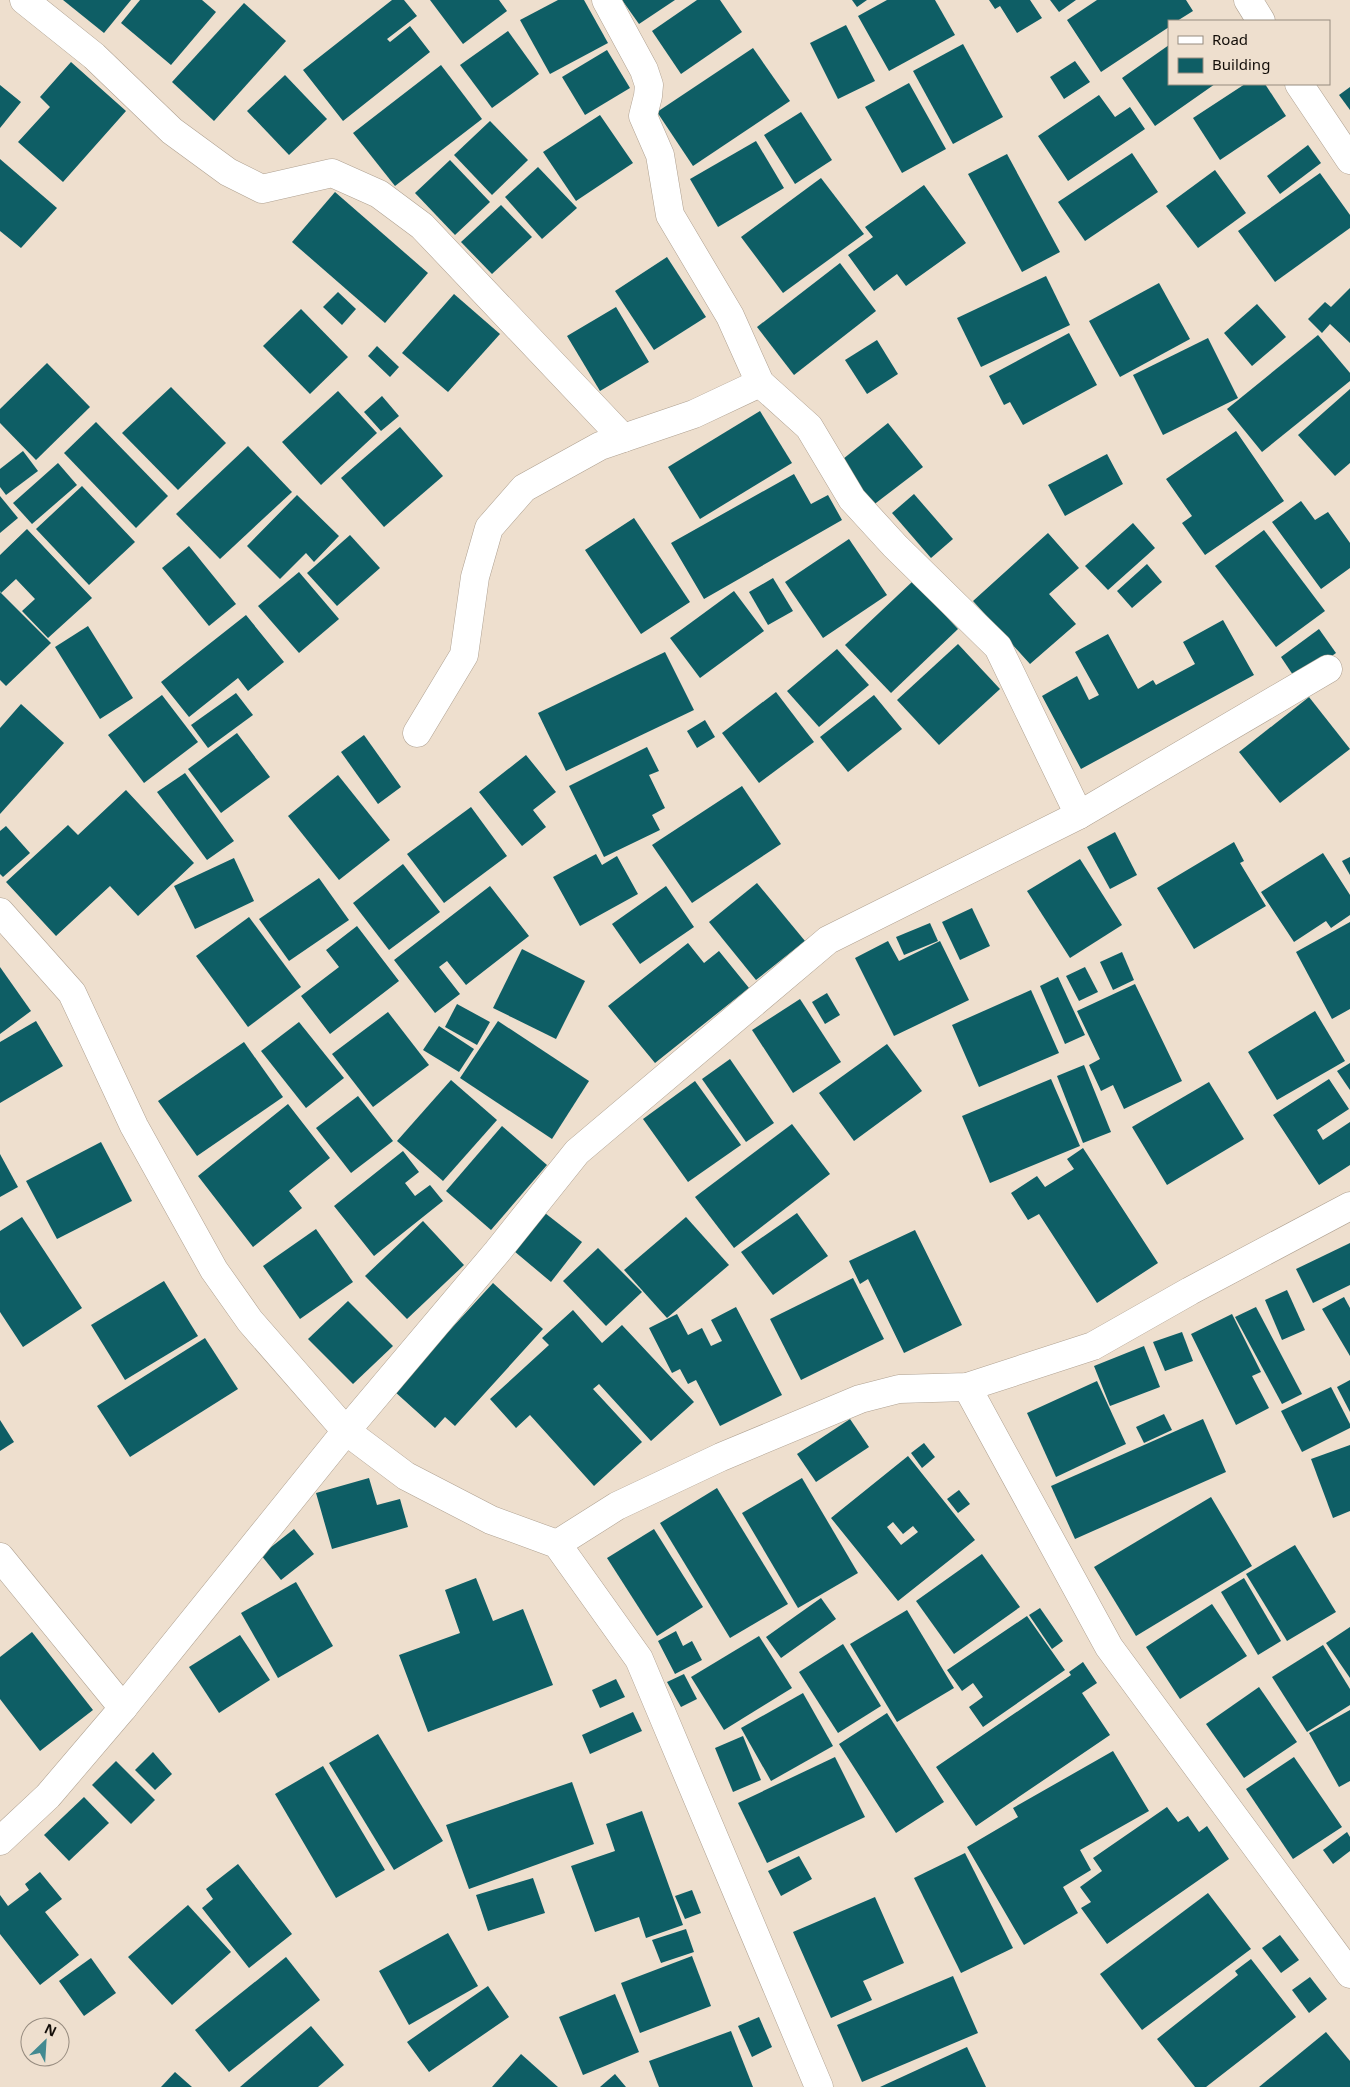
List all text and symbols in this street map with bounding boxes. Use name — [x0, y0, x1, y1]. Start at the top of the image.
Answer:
legend — [1168, 20, 1330, 85]
text: Road — [1212, 29, 1248, 49]
text: Building — [1212, 54, 1270, 74]
north arrow — [20, 2017, 70, 2067]
text: N — [42, 2019, 60, 2041]

